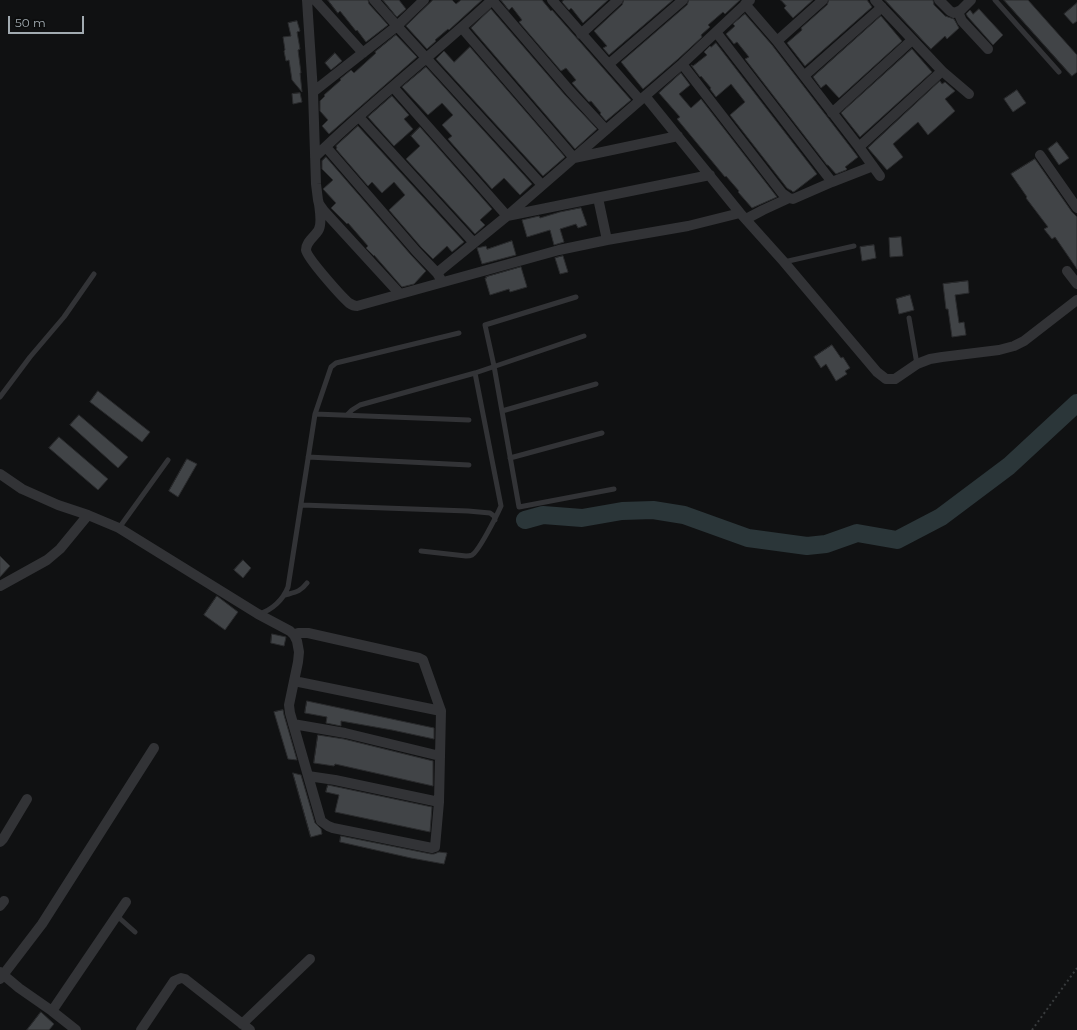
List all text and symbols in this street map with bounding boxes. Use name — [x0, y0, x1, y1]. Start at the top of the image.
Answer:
scale bar — [10, 8, 86, 34]
text: 50 m — [15, 15, 46, 30]

